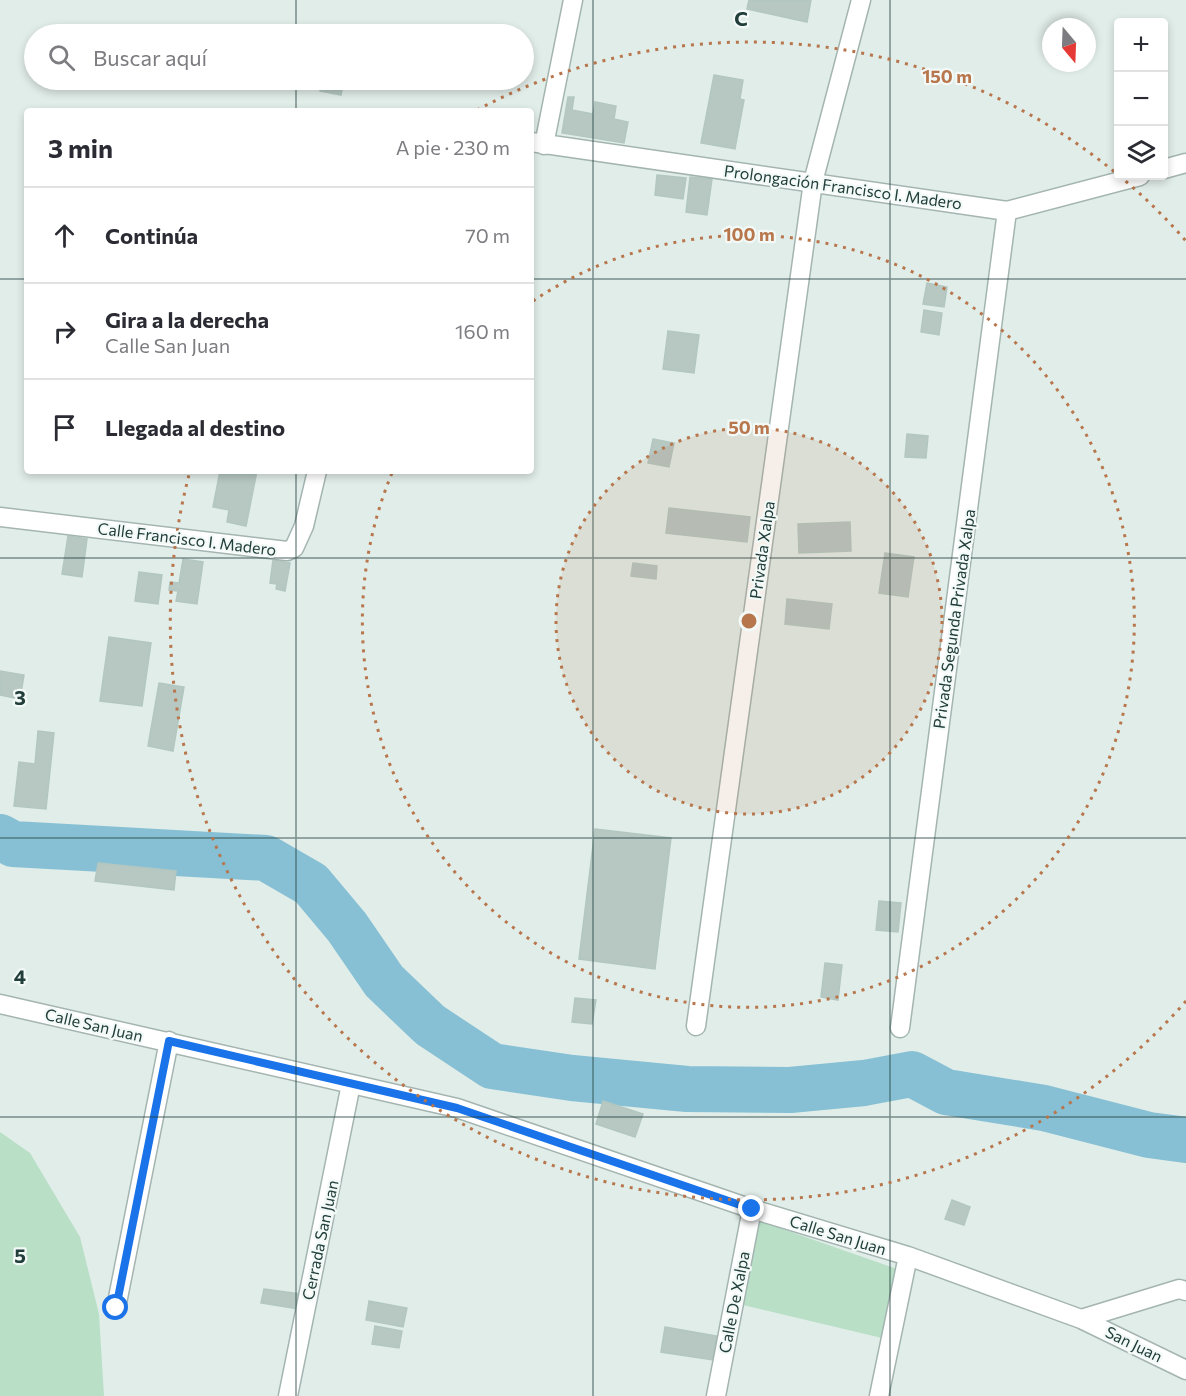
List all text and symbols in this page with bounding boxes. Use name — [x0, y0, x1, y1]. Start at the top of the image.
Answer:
text: C — [734, 6, 748, 30]
north arrow — [1042, 18, 1096, 72]
map controls — [1114, 18, 1168, 180]
button: + — [1114, 18, 1168, 72]
search box — [24, 24, 534, 90]
icon: search — [45, 41, 78, 74]
text: Buscar aquí — [93, 44, 207, 71]
text: 150 m — [922, 65, 972, 87]
button: − — [1114, 72, 1168, 126]
button: layers — [1114, 126, 1168, 180]
text: 3 min — [48, 132, 113, 163]
text: A pie · 230 m — [396, 135, 510, 159]
street label: Prolongación Francisco I. Madero — [723, 160, 963, 213]
icon: ahead — [48, 219, 81, 252]
text: Continúa — [105, 222, 198, 249]
text: 70 m — [465, 223, 510, 247]
text: 100 m — [723, 223, 775, 245]
text: Gira a la derecha — [105, 306, 269, 333]
icon: right — [48, 315, 81, 348]
text: 160 m — [455, 319, 510, 343]
text: Calle San Juan — [105, 333, 230, 357]
icon: arrive — [48, 411, 81, 444]
text: Llegada al destino — [105, 414, 285, 441]
text: 50 m — [728, 416, 770, 438]
street label: Privada Xalpa — [745, 500, 778, 600]
street label: Privada Segunda Privada Xalpa — [929, 508, 978, 730]
street label: Calle Francisco I. Madero — [97, 518, 277, 559]
centre of rings — [739, 611, 759, 631]
text: 3 — [14, 685, 26, 709]
text: 4 — [14, 964, 26, 988]
street label: Calle San Juan — [43, 1004, 145, 1045]
street label: Cerrada San Juan — [298, 1178, 342, 1302]
route end — [738, 1195, 764, 1221]
street label: Calle San Juan — [788, 1211, 889, 1258]
text: 5 — [14, 1243, 26, 1267]
street label: Calle De Xalpa — [714, 1249, 753, 1354]
route start — [102, 1294, 128, 1320]
street label: San Juan — [1103, 1322, 1166, 1365]

